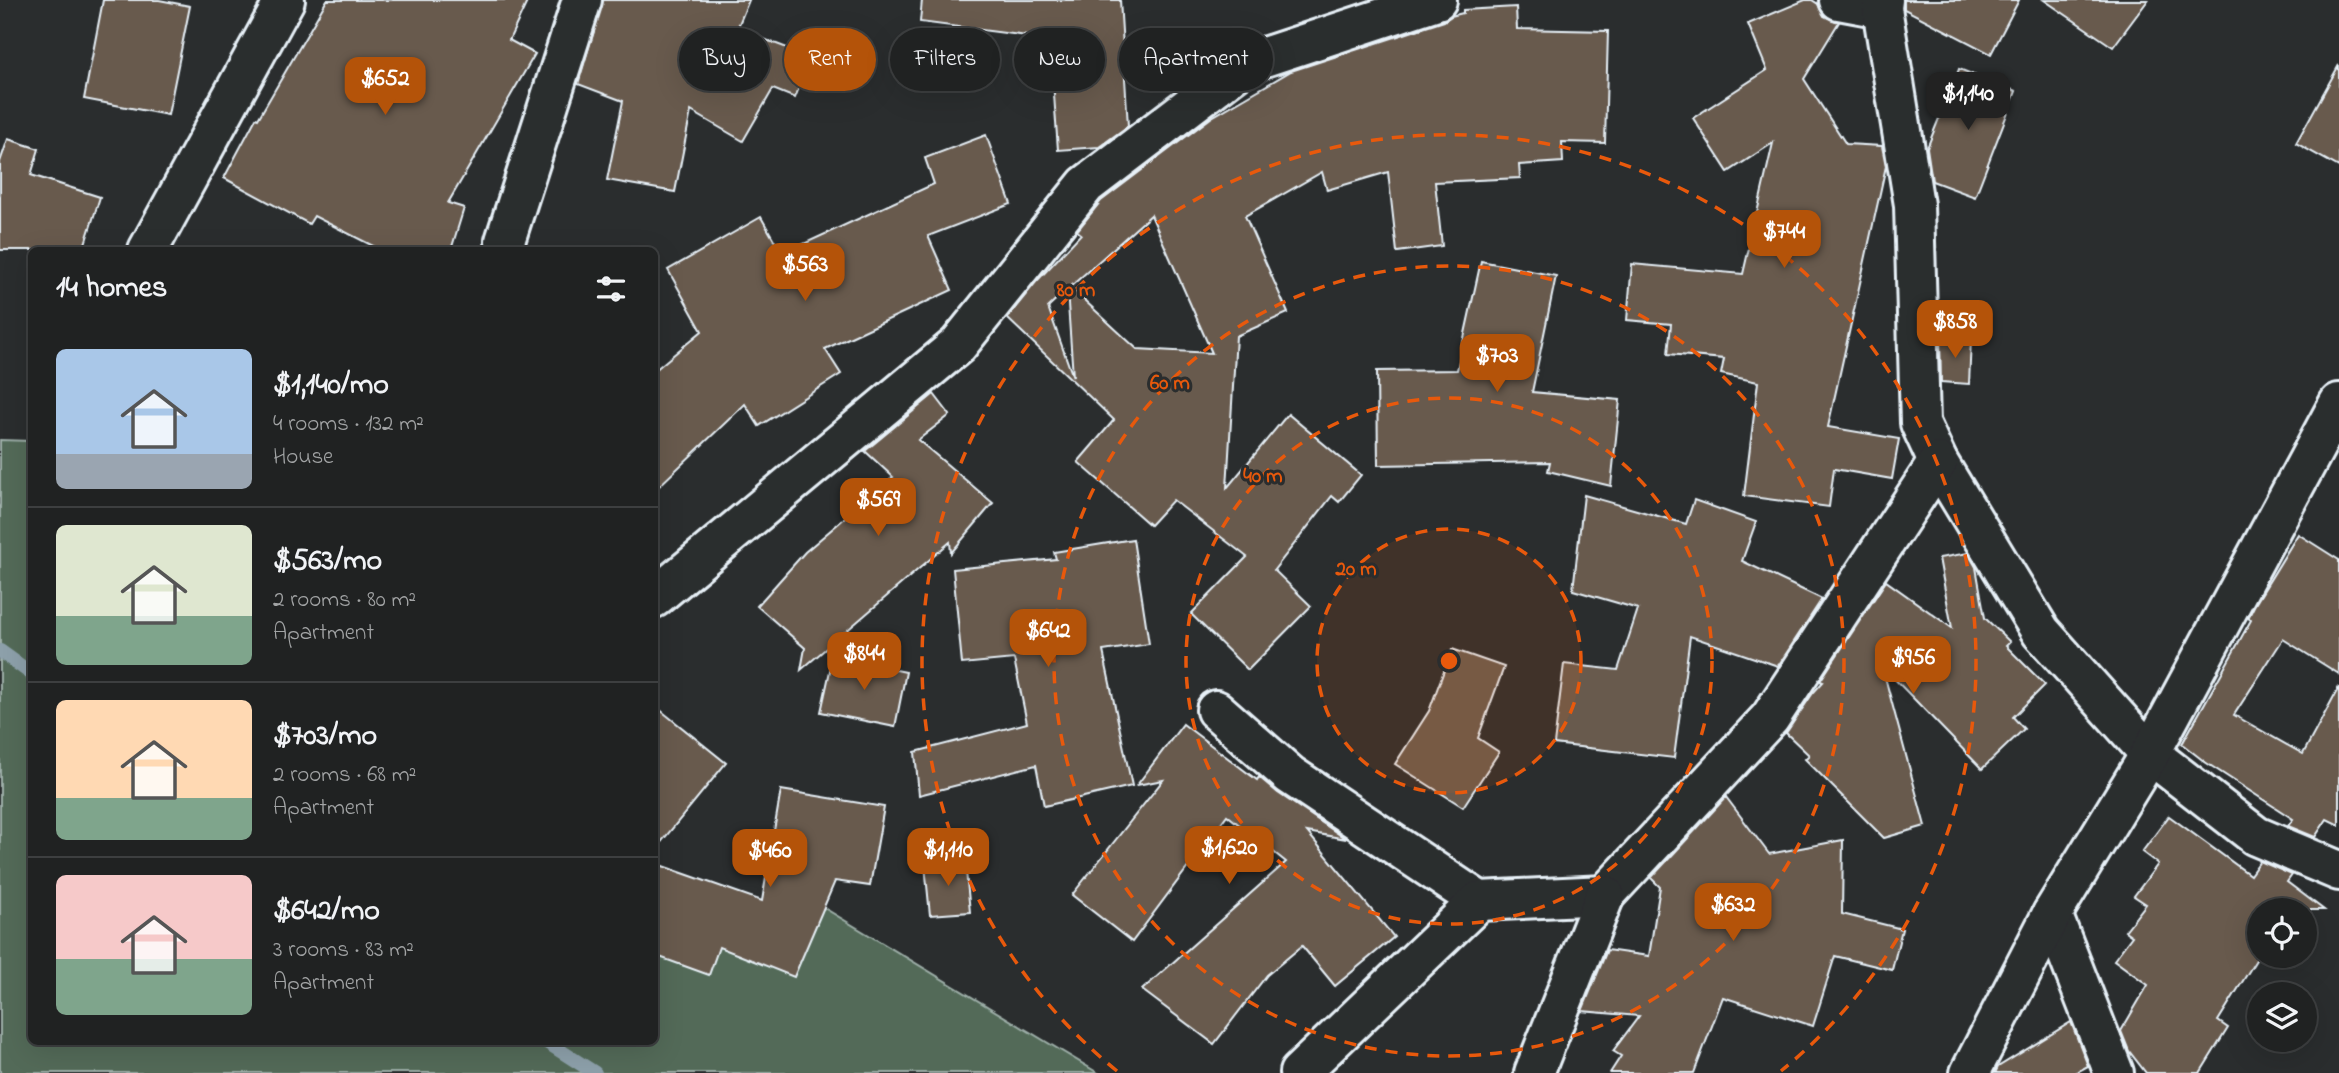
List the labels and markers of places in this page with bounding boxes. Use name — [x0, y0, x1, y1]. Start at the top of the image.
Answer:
pin: $652 — [344, 58, 426, 117]
pin: $1,140 — [1911, 72, 2025, 132]
pin: $744 — [1743, 210, 1825, 270]
pin: $563 — [764, 244, 846, 303]
pin: $858 — [1914, 300, 1996, 360]
pin: $703 — [1456, 334, 1538, 394]
pin: $569 — [837, 478, 919, 538]
pin: $642 — [1007, 610, 1089, 669]
pin: $844 — [823, 632, 905, 692]
pin: $956 — [1872, 636, 1954, 696]
centre of rings — [1437, 649, 1461, 673]
pin: $1,620 — [1172, 826, 1286, 886]
pin: $1,110 — [891, 828, 1005, 888]
pin: $460 — [729, 830, 811, 889]
pin: $632 — [1692, 884, 1774, 943]

